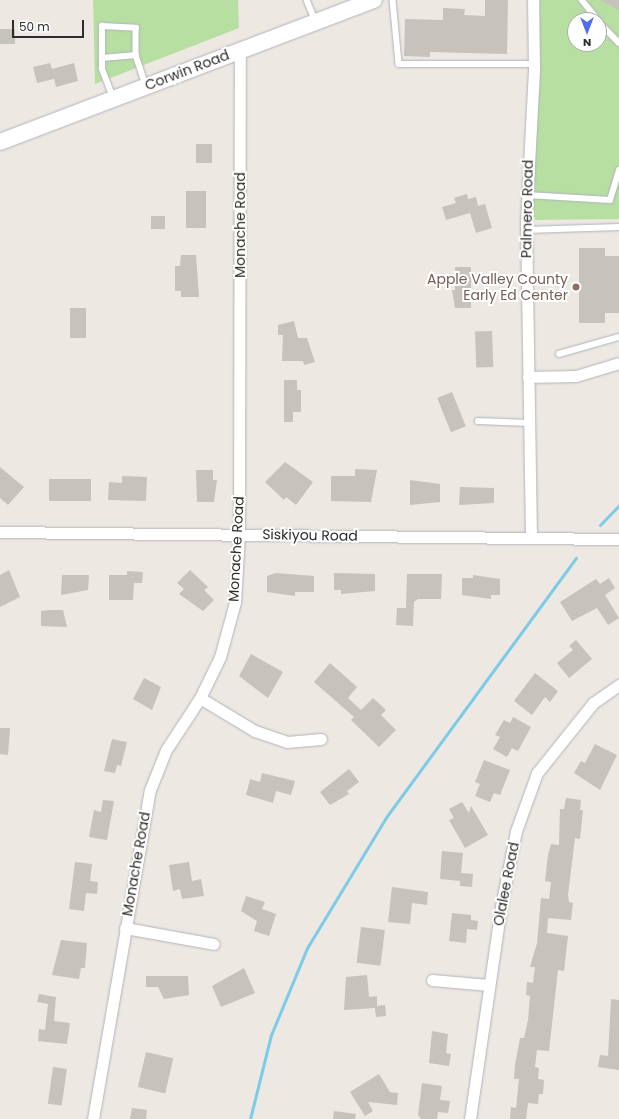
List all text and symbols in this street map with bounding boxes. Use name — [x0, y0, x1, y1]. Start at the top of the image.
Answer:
scale bar — [14, 12, 86, 38]
north arrow — [567, 12, 607, 52]
text: 50 m — [19, 18, 50, 35]
text: N — [583, 35, 591, 51]
street label: Corwin Road — [142, 46, 232, 94]
street label: Palmero Road — [518, 160, 536, 258]
street label: Monache Road — [232, 172, 248, 278]
place label: Apple Valley County Early Ed Center — [427, 271, 568, 304]
marker: Apple Valley County Early Ed Center — [571, 282, 581, 292]
street label: Monache Road — [225, 496, 247, 602]
street label: Siskiyou Road — [262, 526, 358, 544]
street label: Monache Road — [119, 810, 153, 918]
street label: Olalee Road — [490, 841, 522, 927]

